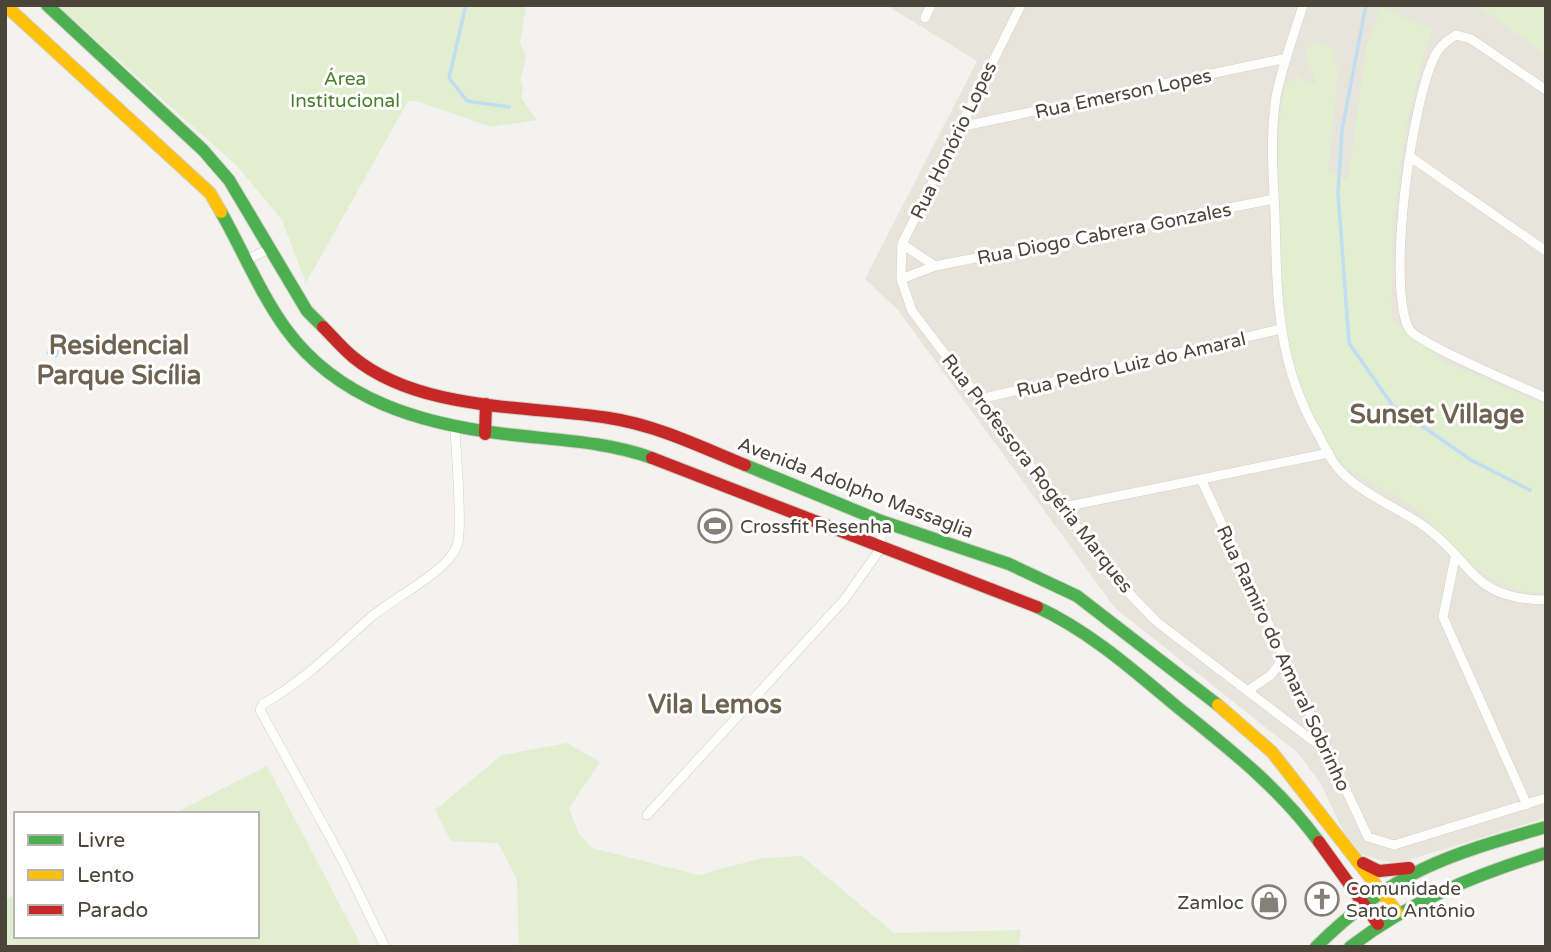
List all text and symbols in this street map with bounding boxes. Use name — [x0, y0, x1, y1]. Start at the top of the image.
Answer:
street label: Rua Honório Lopes — [906, 58, 1002, 223]
street label: Rua Emerson Lopes — [1033, 65, 1213, 123]
park label: Área Institucional — [290, 67, 400, 112]
street label: Rua Diogo Cabrera Gonzales — [975, 199, 1233, 269]
street label: Rua Pedro Luiz do Amaral — [1015, 328, 1248, 402]
district label: Residencial Parque Sicília — [37, 330, 201, 391]
street label: Rua Professora Rogéria Marques — [937, 350, 1137, 597]
district label: Sunset Village — [1350, 399, 1524, 430]
street label: Avenida Adolpho Massaglia — [735, 433, 976, 543]
sports icon: Crossfit Resenha — [696, 507, 734, 545]
place label: Crossfit Resenha — [740, 516, 892, 538]
street label: Rua Ramiro do Amaral Sobrinho — [1212, 522, 1355, 795]
district label: Vila Lemos — [648, 689, 782, 720]
legend — [14, 812, 259, 938]
text: Livre — [77, 828, 125, 853]
text: Lento — [77, 863, 134, 888]
place label: Comunidade Santo Antônio — [1346, 878, 1475, 922]
church icon: Comunidade Santo Antônio — [1303, 880, 1341, 918]
shop icon: Zamloc — [1250, 883, 1288, 921]
place label: Zamloc — [1177, 892, 1244, 914]
text: Parado — [77, 898, 148, 923]

